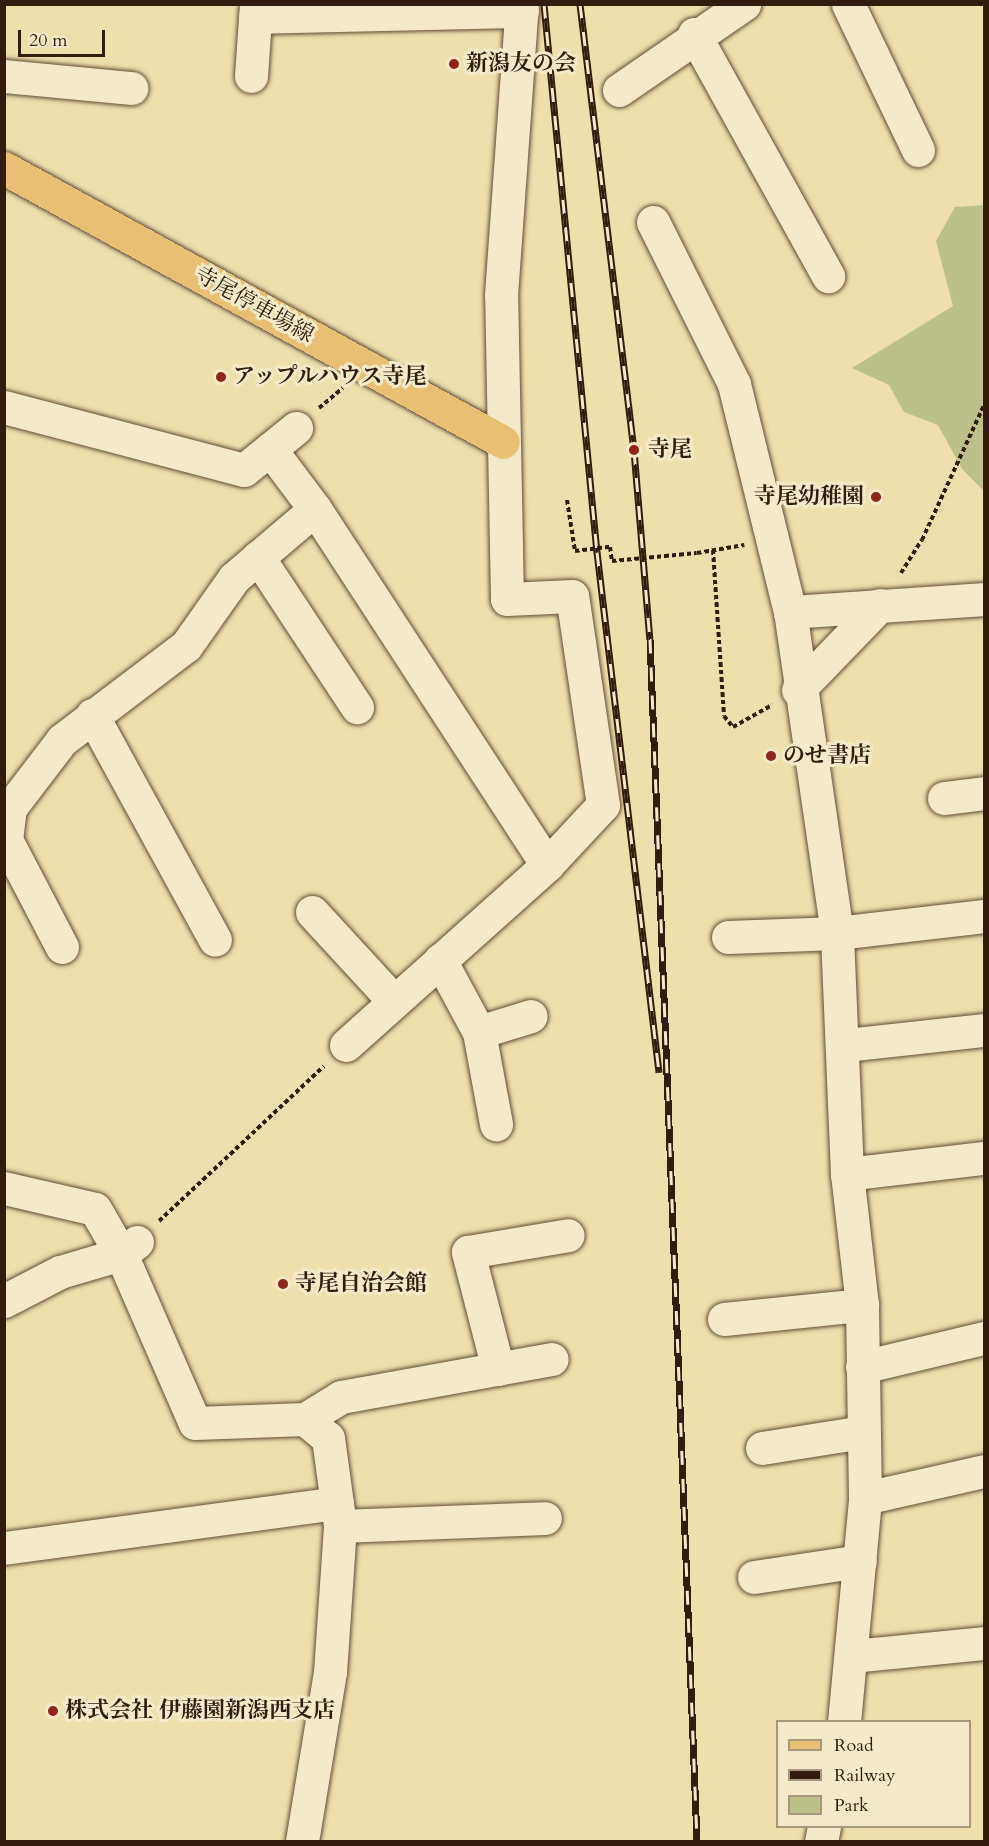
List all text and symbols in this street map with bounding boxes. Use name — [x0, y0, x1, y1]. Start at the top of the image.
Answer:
scale bar — [21, 18, 108, 56]
text: 20 m — [29, 28, 68, 53]
place label: 新潟友の会 — [466, 51, 576, 77]
marker: 新潟友の会 — [447, 57, 461, 71]
street label: 寺尾停車場線 — [190, 261, 318, 349]
place label: アップルハウス寺尾 — [233, 364, 431, 390]
marker: アップルハウス寺尾 — [214, 370, 228, 384]
place label: 寺尾 — [648, 437, 692, 463]
marker: 寺尾 — [625, 441, 643, 459]
place label: 寺尾幼稚園 — [754, 484, 864, 510]
marker: 寺尾幼稚園 — [869, 490, 883, 504]
place label: のせ書店 — [783, 743, 871, 769]
marker: のせ書店 — [764, 749, 778, 763]
place label: 寺尾自治会館 — [295, 1271, 427, 1297]
marker: 寺尾自治会館 — [276, 1277, 290, 1291]
place label: 株式会社 伊藤園新潟西支店 — [65, 1698, 335, 1724]
marker: 株式会社 伊藤園新潟西支店 — [46, 1704, 60, 1718]
legend — [776, 1720, 971, 1828]
text: Road — [834, 1733, 874, 1758]
text: Railway — [834, 1763, 896, 1788]
text: Park — [834, 1793, 869, 1818]

